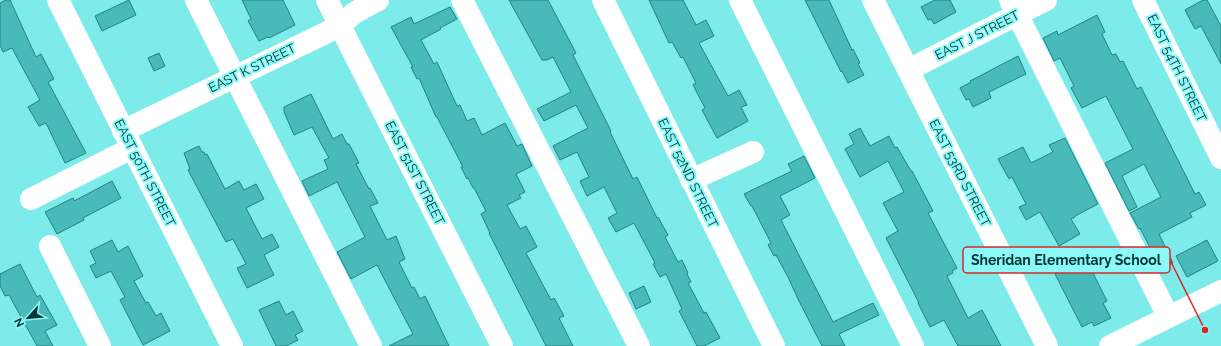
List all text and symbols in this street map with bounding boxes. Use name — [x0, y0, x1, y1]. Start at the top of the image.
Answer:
street label: EAST J STREET — [932, 7, 1022, 63]
street label: EAST 54TH STREET — [1144, 12, 1210, 124]
street label: EAST K STREET — [206, 40, 298, 96]
street label: EAST 52ND STREET — [655, 116, 721, 230]
street label: EAST 50TH STREET — [111, 117, 179, 229]
street label: EAST 53RD STREET — [926, 117, 994, 229]
street label: EAST 51ST STREET — [382, 118, 448, 228]
callout: Sheridan Elementary School — [963, 247, 1170, 273]
text: Sheridan Elementary School — [971, 252, 1162, 268]
north arrow — [8, 298, 48, 338]
text: N — [12, 316, 27, 329]

